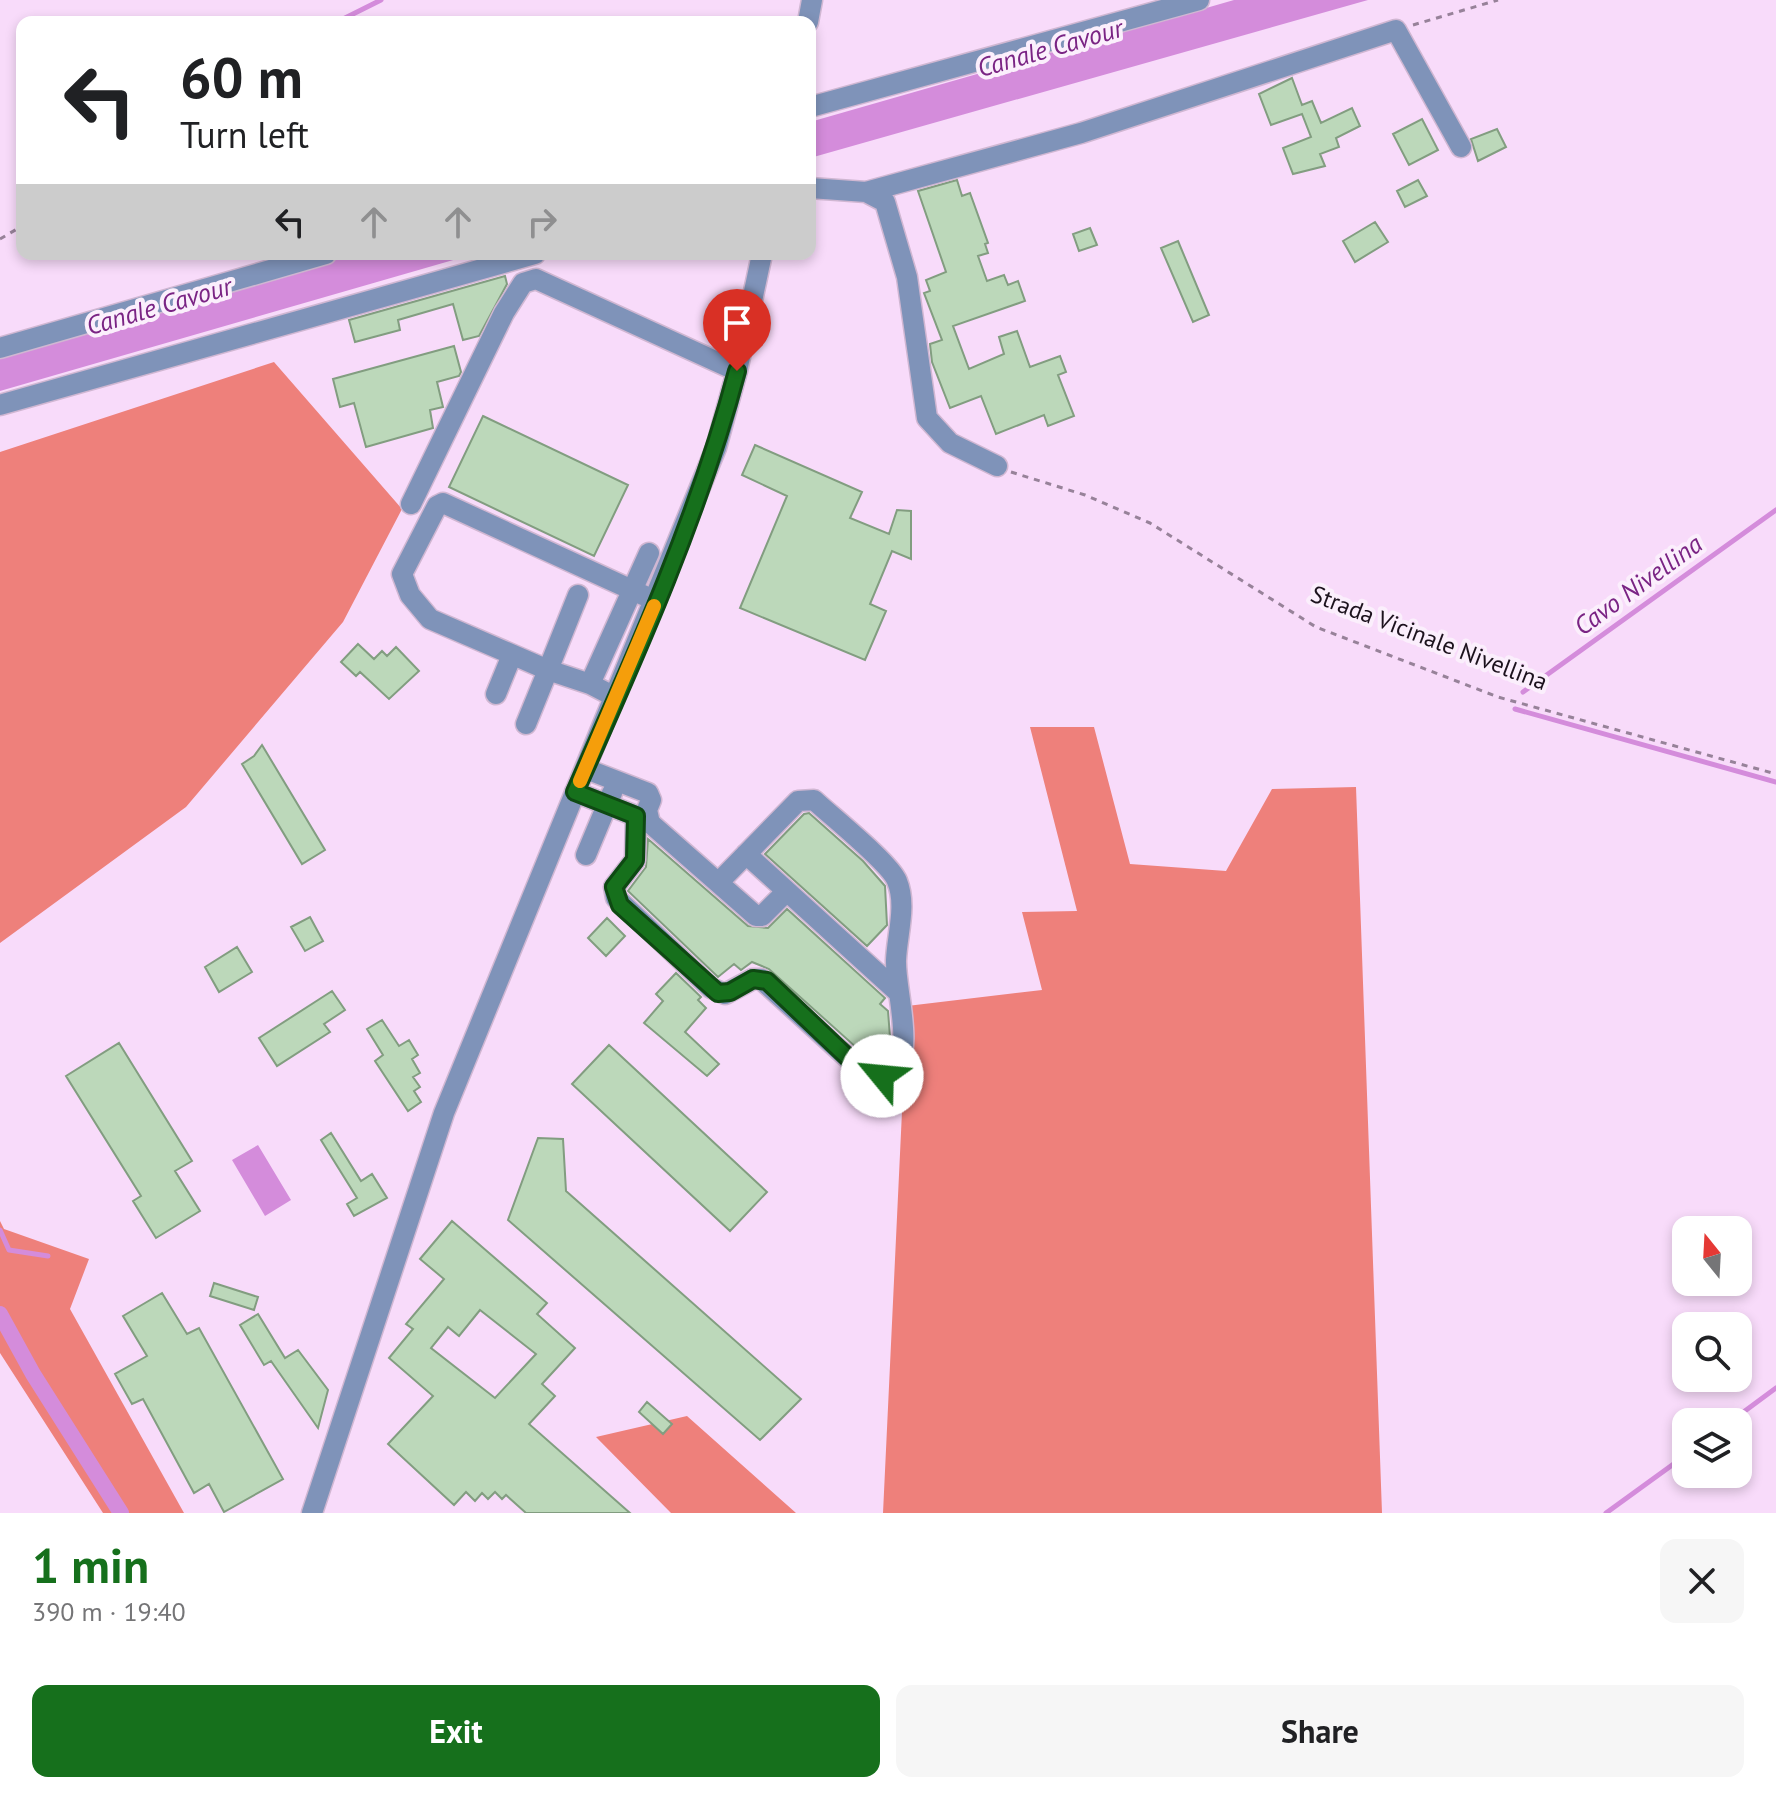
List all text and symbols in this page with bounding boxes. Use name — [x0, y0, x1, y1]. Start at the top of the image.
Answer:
water label: Canale Cavour — [973, 11, 1128, 84]
text: 60 m — [180, 41, 303, 113]
icon: left — [48, 48, 152, 152]
text: Turn left — [180, 111, 309, 158]
icon: left — [268, 200, 312, 244]
icon: ahead — [352, 200, 396, 244]
icon: ahead — [436, 200, 480, 244]
icon: right — [520, 200, 564, 244]
water label: Canale Cavour — [82, 269, 237, 342]
pin — [703, 289, 771, 371]
icon: arrive — [715, 301, 759, 345]
water label: Cavo Nivellina — [1567, 527, 1709, 642]
street label: Strada Vicinale Nivellina — [1306, 578, 1552, 697]
position arrow — [840, 1034, 924, 1118]
north arrow — [1672, 1216, 1752, 1296]
map controls — [1672, 1216, 1752, 1488]
button: search — [1672, 1312, 1752, 1392]
button: layers — [1672, 1408, 1752, 1488]
text: 1 min — [32, 1534, 149, 1596]
button: close — [1660, 1539, 1744, 1623]
text: 390 m · 19:40 — [32, 1595, 186, 1628]
button: Exit — [32, 1685, 880, 1777]
button: Share — [896, 1685, 1744, 1777]

